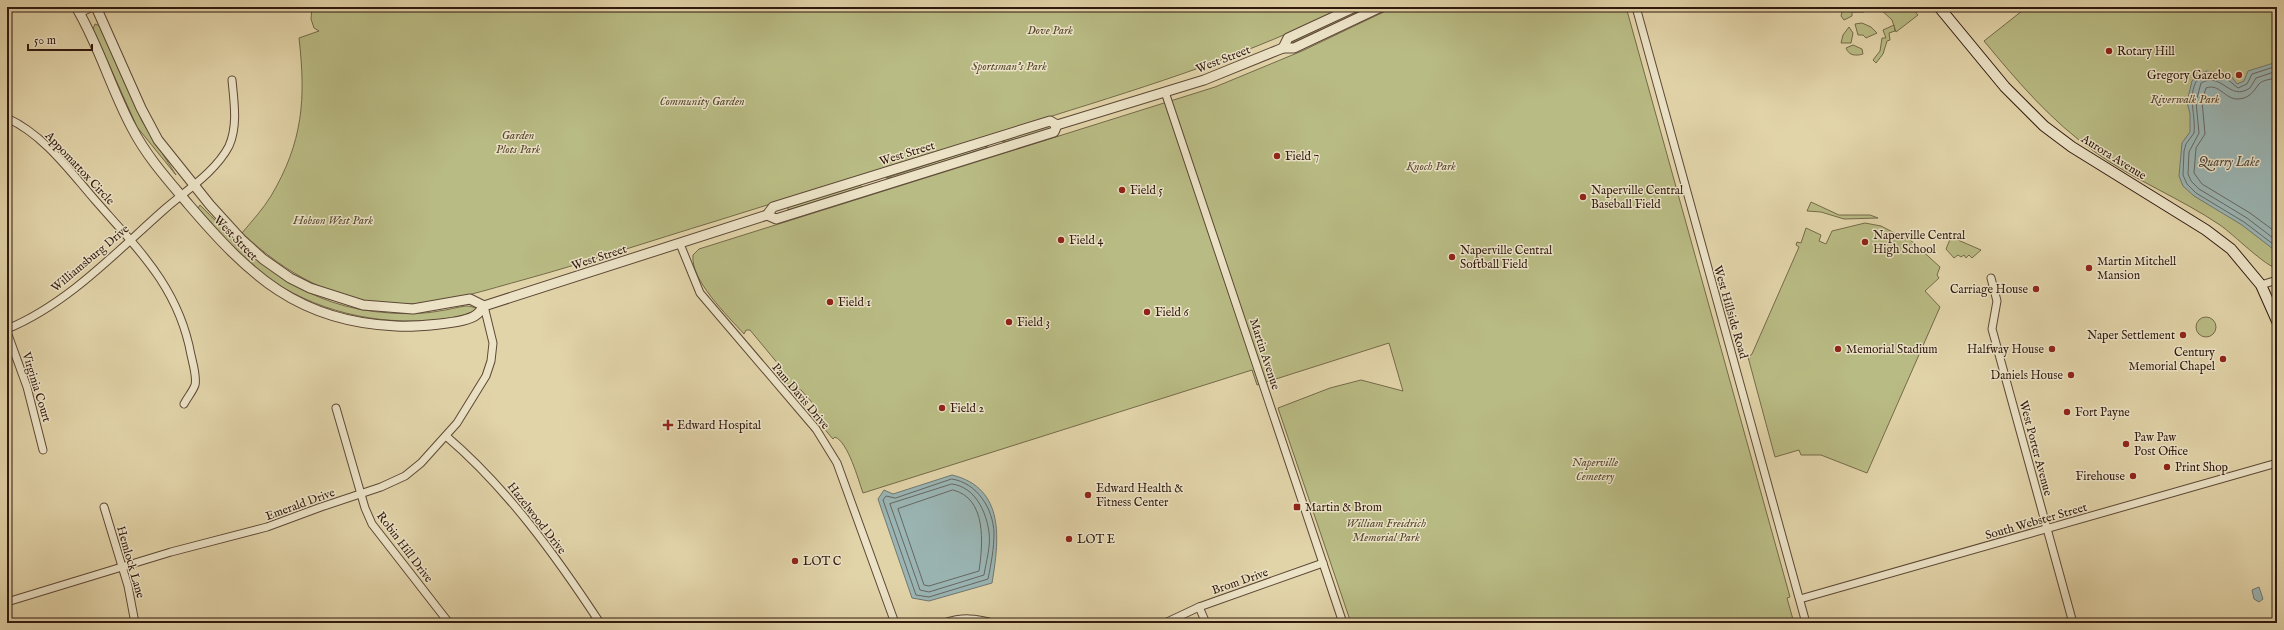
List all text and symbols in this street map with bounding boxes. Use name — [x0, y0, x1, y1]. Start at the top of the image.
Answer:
park label: Dove Park — [1027, 23, 1073, 38]
scale bar — [28, 26, 92, 52]
text: 50 m — [34, 33, 56, 48]
street label: West Street — [1194, 42, 1253, 77]
place label: Rotary Hill — [2117, 44, 2176, 59]
marker: Rotary Hill — [2104, 46, 2114, 56]
park label: Sportsman's Park — [971, 59, 1047, 74]
place label: Gregory Gazebo — [2147, 68, 2232, 83]
marker: Gregory Gazebo — [2234, 70, 2244, 80]
park label: Riverwalk Park — [2150, 92, 2220, 107]
park label: Community Garden — [659, 94, 745, 109]
street label: Appomattox Circle — [40, 128, 118, 209]
park label: Garden Plots Park — [496, 128, 540, 157]
street label: Aurora Avenue — [2078, 131, 2150, 184]
street label: West Street — [878, 138, 937, 169]
place label: Field 7 — [1285, 149, 1319, 164]
marker: Field 7 — [1272, 151, 1282, 161]
water label: Quarry Lake — [2198, 154, 2260, 171]
park label: Knoch Park — [1405, 159, 1456, 174]
place label: Field 5 — [1130, 183, 1164, 198]
place label: Naperville Central Baseball Field — [1591, 183, 1684, 212]
marker: Field 5 — [1117, 185, 1127, 195]
marker: Naperville Central Baseball Field — [1578, 192, 1588, 202]
street label: West Street — [210, 213, 261, 264]
park label: Hobson West Park — [292, 213, 373, 228]
street label: Williamsburg Drive — [48, 221, 133, 295]
place label: Naperville Central High School — [1873, 228, 1966, 257]
place label: Field 4 — [1069, 233, 1104, 248]
marker: Field 4 — [1056, 235, 1066, 245]
marker: Naperville Central High School — [1860, 237, 1870, 247]
street label: West Street — [570, 242, 629, 273]
place label: Naperville Central Softball Field — [1460, 243, 1553, 272]
marker: Naperville Central Softball Field — [1447, 252, 1457, 262]
place label: Martin Mitchell Mansion — [2097, 254, 2177, 283]
marker: Martin Mitchell Mansion — [2084, 263, 2094, 273]
street label: West Hillside Road — [1710, 264, 1751, 361]
place label: Carriage House — [1950, 282, 2028, 297]
marker: Carriage House — [2031, 284, 2041, 294]
place label: Field 1 — [838, 295, 871, 310]
marker: Field 1 — [825, 297, 835, 307]
place label: Field 6 — [1155, 305, 1190, 320]
marker: Field 6 — [1142, 307, 1152, 317]
place label: Field 3 — [1017, 315, 1050, 330]
marker: Field 3 — [1004, 317, 1014, 327]
street label: Martin Avenue — [1246, 317, 1283, 392]
place label: Naper Settlement — [2087, 328, 2175, 344]
marker: Naper Settlement — [2178, 330, 2188, 340]
place label: Memorial Stadium — [1846, 342, 1938, 357]
place label: Halfway House — [1967, 342, 2044, 357]
marker: Memorial Stadium — [1833, 344, 1843, 354]
marker: Halfway House — [2047, 344, 2057, 354]
place label: Century Memorial Chapel — [2128, 345, 2216, 375]
street label: Virginia Court — [18, 349, 54, 424]
marker: Century Memorial Chapel — [2218, 354, 2228, 364]
street label: Pam Davis Drive — [769, 360, 833, 433]
place label: Daniels House — [1991, 368, 2063, 383]
marker: Daniels House — [2066, 370, 2076, 380]
street label: West Porter Avenue — [2016, 399, 2056, 498]
place label: Field 2 — [950, 401, 985, 416]
marker: Field 2 — [937, 403, 947, 413]
place label: Fort Payne — [2075, 405, 2130, 420]
marker: Fort Payne — [2062, 407, 2072, 417]
place label: Edward Hospital — [677, 418, 762, 434]
marker: Edward Hospital — [662, 419, 674, 431]
place label: Paw Paw Post Office — [2134, 430, 2189, 459]
marker: Paw Paw Post Office — [2121, 439, 2131, 449]
park label: Naperville Cemetery — [1572, 455, 1618, 484]
place label: Print Shop — [2175, 460, 2229, 476]
marker: Print Shop — [2162, 462, 2172, 472]
place label: Firehouse — [2076, 469, 2125, 484]
marker: Firehouse — [2128, 471, 2138, 481]
street label: Hazelwood Drive — [504, 479, 570, 558]
place label: Edward Health & Fitness Center — [1096, 481, 1183, 510]
street label: Emerald Drive — [263, 485, 337, 524]
marker: Edward Health & Fitness Center — [1083, 490, 1093, 500]
place label: Martin & Brom — [1305, 500, 1382, 515]
street label: South Webster Street — [1983, 500, 2089, 543]
marker: Martin & Brom — [1292, 502, 1302, 512]
street label: Robin Hill Drive — [373, 509, 436, 586]
park label: William Freidrich Memorial Park — [1346, 516, 1426, 545]
street label: Hemlock Lane — [113, 524, 148, 600]
place label: LOT E — [1077, 532, 1115, 547]
marker: LOT E — [1064, 534, 1074, 544]
place label: LOT C — [803, 554, 842, 569]
marker: LOT C — [790, 556, 800, 566]
street label: Brom Drive — [1210, 565, 1271, 598]

